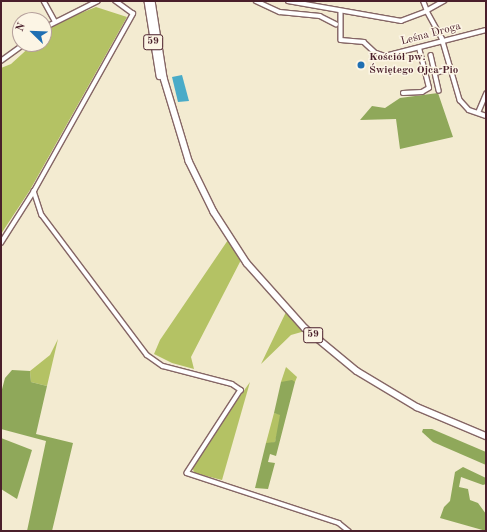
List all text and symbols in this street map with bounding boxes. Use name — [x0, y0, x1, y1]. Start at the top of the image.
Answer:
north arrow — [12, 12, 52, 52]
text: N — [15, 21, 28, 34]
street label: Leśna Droga — [400, 21, 462, 49]
road number: 59 — [143, 34, 163, 50]
place label: Kościół pw. Świętego Ojca Pio — [369, 52, 458, 78]
marker: Kościół pw. Świętego Ojca Pio — [356, 60, 366, 70]
road number: 59 — [303, 327, 323, 343]

